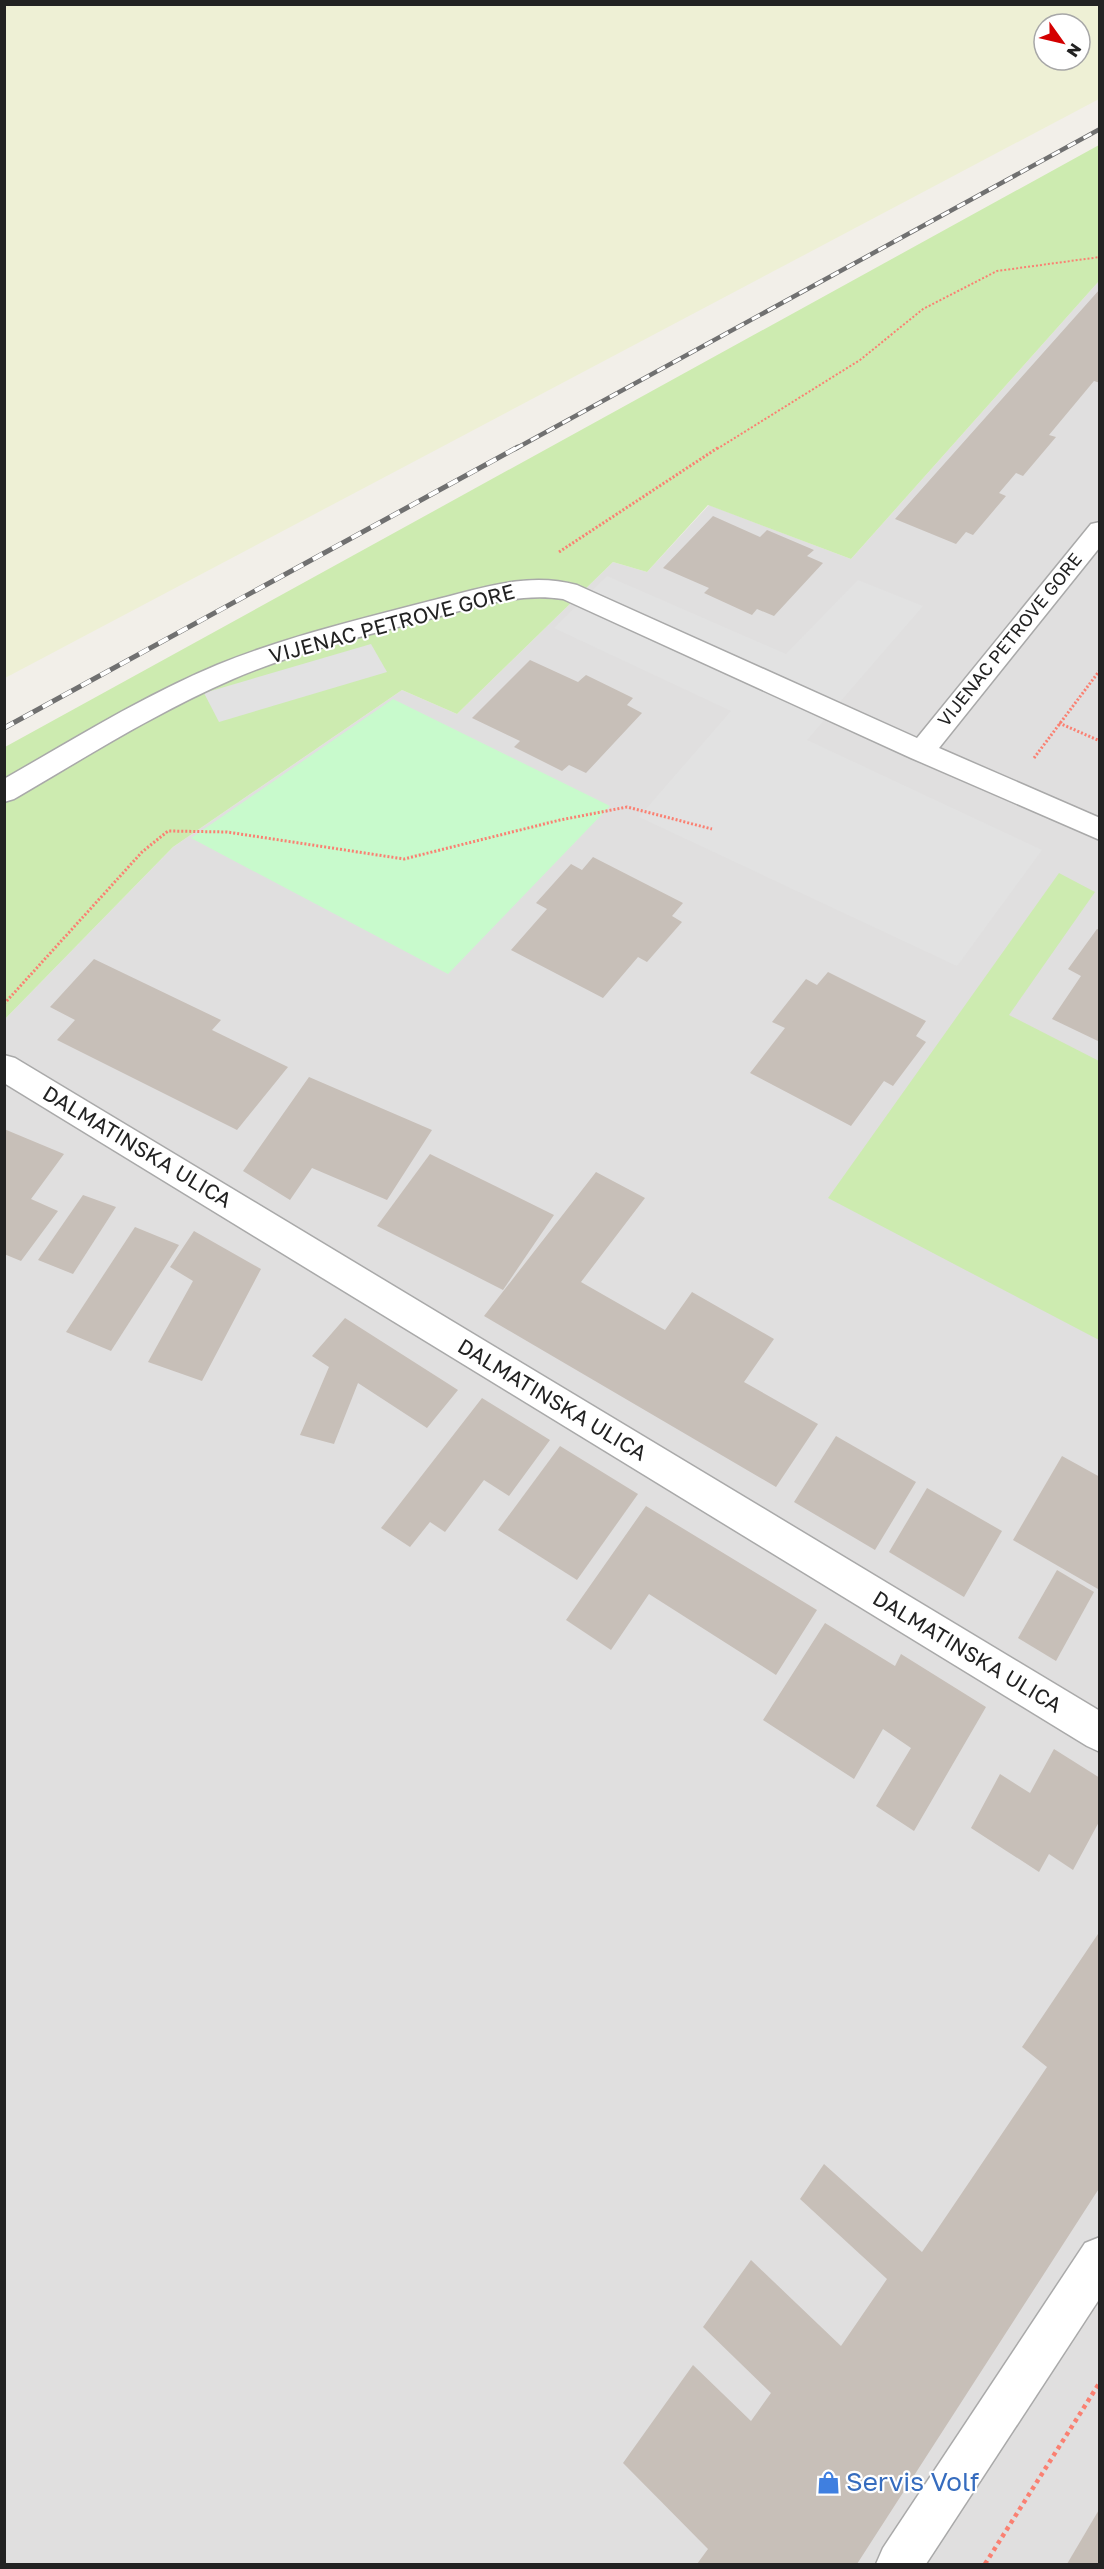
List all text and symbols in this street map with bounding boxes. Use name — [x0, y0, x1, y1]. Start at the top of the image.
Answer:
north arrow — [1032, 12, 1092, 72]
text: N — [1063, 40, 1086, 61]
street label: VIJENAC PETROVE GORE — [932, 548, 1086, 731]
street label: VIJENAC PETROVE GORE — [266, 578, 517, 668]
street label: DALMATINSKA ULICA — [38, 1079, 237, 1213]
street label: DALMATINSKA ULICA — [453, 1332, 652, 1466]
street label: DALMATINSKA ULICA — [868, 1584, 1067, 1718]
place label: Servis Volf — [846, 2466, 979, 2497]
shop icon: Servis Volf — [815, 2469, 841, 2495]

